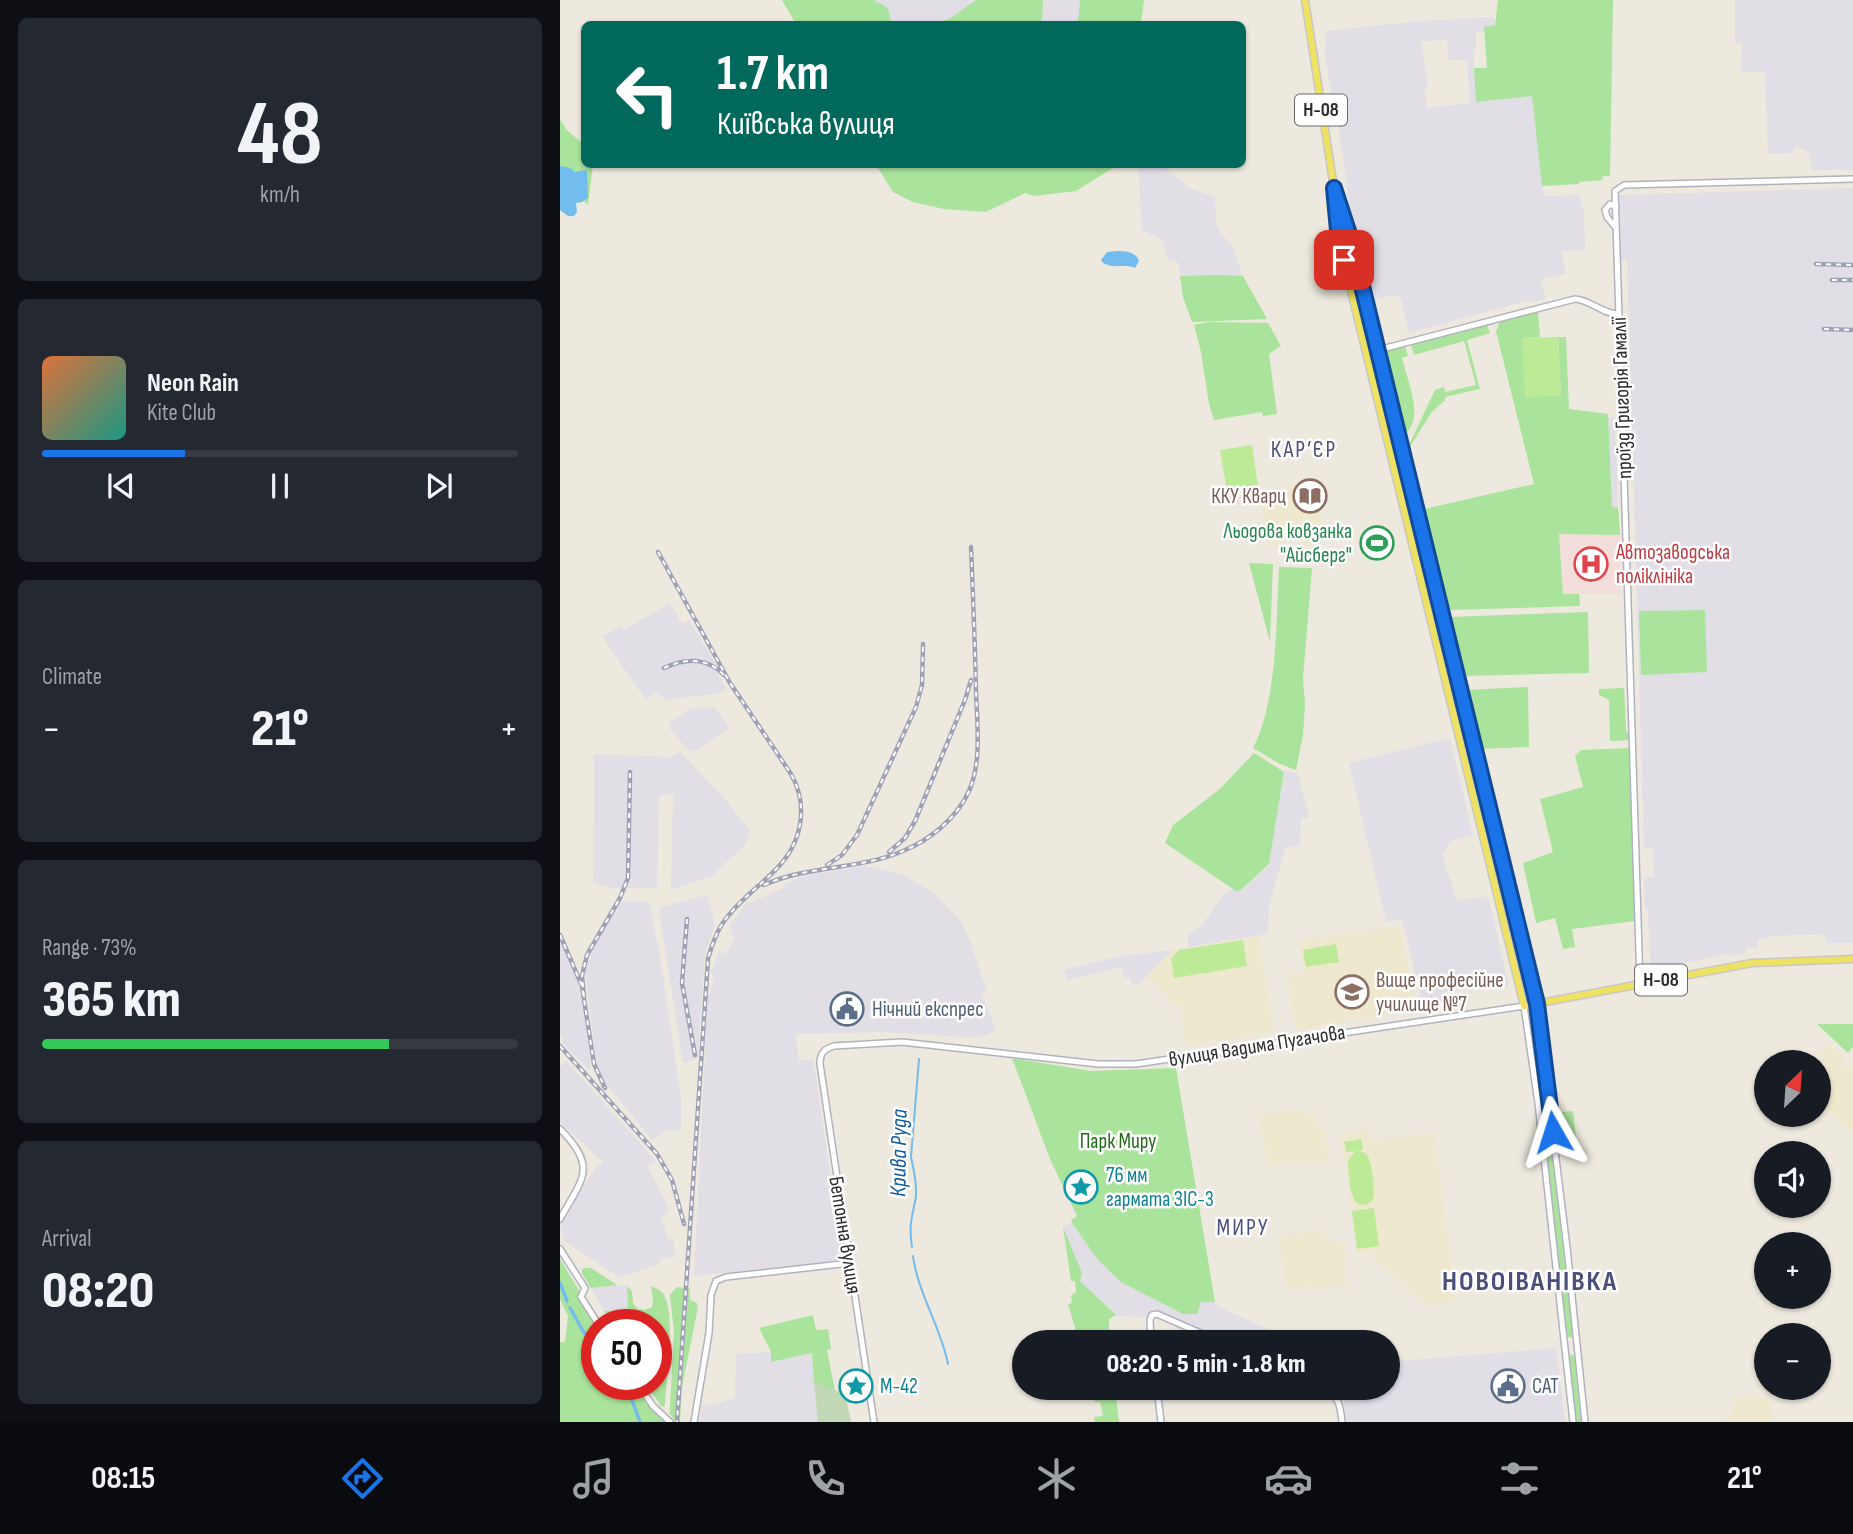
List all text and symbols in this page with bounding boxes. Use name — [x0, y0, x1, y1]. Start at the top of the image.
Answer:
text: 1.7 km — [717, 45, 829, 104]
icon: left — [602, 49, 693, 140]
text: 48 — [237, 81, 323, 190]
road number: Н-08 — [1295, 94, 1347, 125]
text: Київська вулиця — [717, 105, 895, 144]
text: km/h — [260, 181, 300, 209]
pin — [1314, 230, 1374, 290]
icon: arrive — [1325, 241, 1363, 279]
street label: проїзд Григорія Гамалії — [1607, 316, 1637, 479]
text: Neon Rain — [147, 368, 239, 399]
text: Kite Club — [147, 399, 216, 427]
district label: КАР’ЄР — [1271, 436, 1337, 464]
icon: previous — [102, 467, 140, 505]
icon: pause — [261, 467, 299, 505]
icon: next — [420, 467, 458, 505]
library icon: ККУ Кварц — [1291, 477, 1329, 515]
place label: ККУ Кварц — [1211, 484, 1286, 509]
place label: Льодова ковзанка "Айсберг" — [1223, 519, 1352, 568]
sports icon: Льодова ковзанка "Айсберг" — [1358, 524, 1396, 562]
place label: Автозаводська поліклініка — [1615, 540, 1730, 589]
hospital icon: Автозаводська поліклініка — [1572, 545, 1610, 583]
text: Climate — [42, 663, 102, 691]
text: 21° — [251, 698, 309, 761]
text: − — [42, 707, 61, 752]
text: + — [499, 707, 518, 752]
text: Range · 73% — [42, 934, 137, 962]
road number: Н-08 — [1635, 964, 1687, 996]
place label: Вище професійне училище №7 — [1376, 968, 1504, 1017]
text: 365 km — [42, 969, 181, 1032]
school or university icon: Вище професійне училище №7 — [1333, 973, 1371, 1011]
public building icon: Нічний експрес — [828, 990, 866, 1028]
place label: Нічний експрес — [872, 997, 984, 1022]
street label: вулиця Вадима Пугачова — [1167, 1020, 1347, 1072]
north arrow — [1754, 1050, 1830, 1127]
map controls — [1754, 1050, 1831, 1400]
position arrow — [1516, 1095, 1590, 1169]
water label: Крива Руда — [884, 1108, 914, 1197]
park label: Парк Миру — [1080, 1129, 1156, 1154]
button: sound — [1754, 1141, 1831, 1218]
place label: 76 мм гармата ЗІС-3 — [1106, 1163, 1214, 1212]
place icon: 76 мм гармата ЗІС-3 — [1062, 1168, 1100, 1206]
street label: Бетонна вулиця — [823, 1174, 867, 1296]
district label: МИРУ — [1217, 1214, 1269, 1242]
text: Arrival — [42, 1225, 91, 1253]
button: + — [1754, 1232, 1831, 1309]
text: 08:20 — [42, 1260, 154, 1323]
district label: НОВОІВАНІВКА — [1442, 1265, 1618, 1298]
speed limit sign: 50 — [581, 1309, 672, 1400]
button: − — [1754, 1323, 1831, 1400]
text: 08:20 · 5 min · 1.8 km — [1106, 1349, 1306, 1380]
place icon: М-42 — [837, 1367, 875, 1405]
public building icon: САТ — [1489, 1367, 1527, 1405]
place label: М-42 — [880, 1374, 918, 1399]
place label: САТ — [1532, 1374, 1559, 1399]
icon: directions — [338, 1454, 387, 1503]
icon: music — [569, 1454, 618, 1503]
icon: phone — [801, 1454, 850, 1503]
icon: climate — [1032, 1454, 1081, 1503]
icon: car — [1264, 1454, 1313, 1503]
icon: filters — [1495, 1454, 1544, 1503]
text: 08:15 — [91, 1459, 155, 1498]
text: 21° — [1727, 1459, 1762, 1498]

